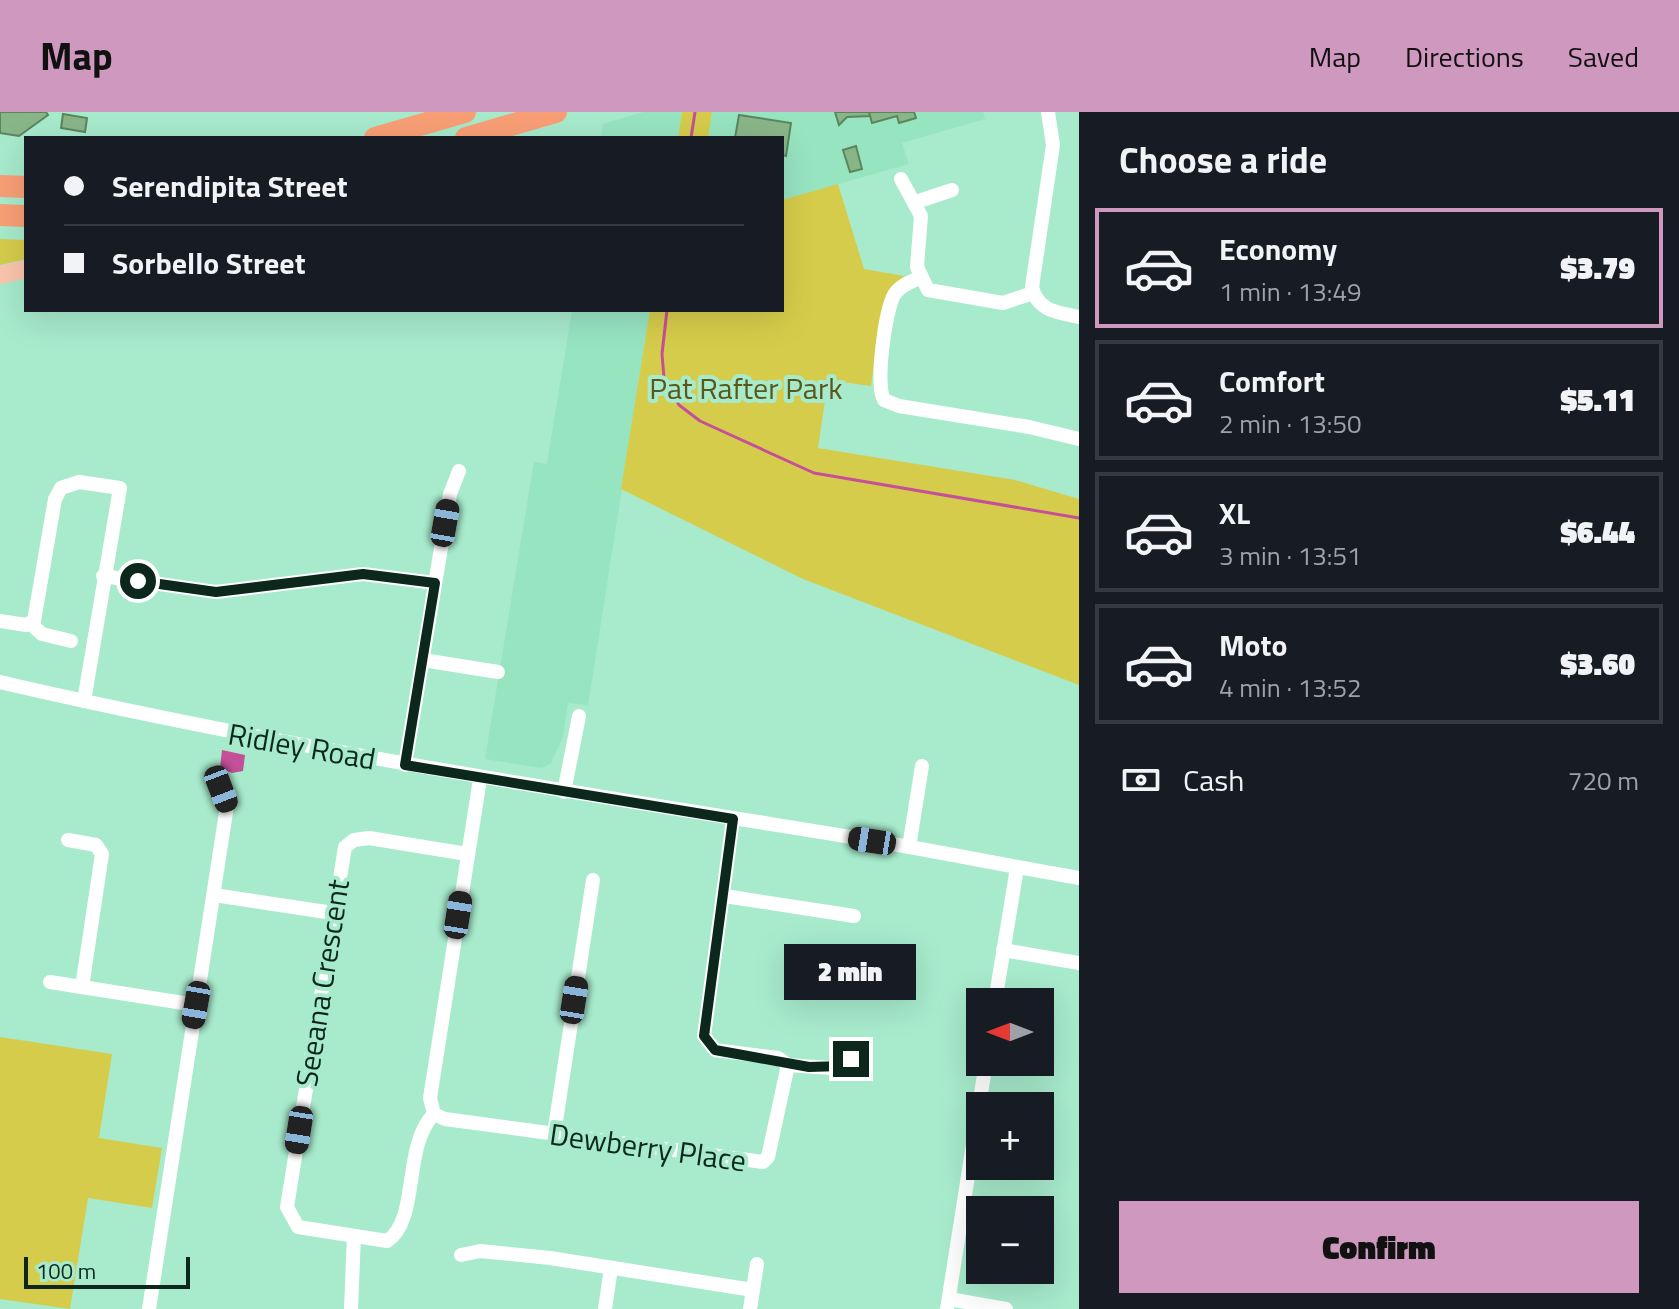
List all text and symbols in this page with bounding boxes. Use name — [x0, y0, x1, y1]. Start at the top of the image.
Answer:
text: Map — [40, 27, 113, 85]
text: Map — [1309, 35, 1361, 78]
text: Directions — [1405, 35, 1524, 78]
text: Saved — [1568, 35, 1639, 78]
text: Choose a ride — [1119, 132, 1327, 187]
text: Serendipita Street — [112, 163, 348, 209]
text: Economy — [1219, 226, 1337, 272]
icon: car — [1123, 232, 1195, 304]
text: Sorbello Street — [112, 240, 306, 286]
text: $3.79 — [1561, 245, 1635, 291]
text: 1 min · 13:49 — [1219, 272, 1362, 311]
text: Comfort — [1219, 358, 1325, 404]
icon: car — [1123, 364, 1195, 436]
park label: Pat Rafter Park — [649, 365, 843, 411]
text: $5.11 — [1561, 377, 1635, 423]
text: 2 min · 13:50 — [1219, 404, 1362, 443]
text: XL — [1219, 490, 1250, 536]
icon: car — [1123, 496, 1195, 568]
car — [429, 497, 461, 549]
text: $6.44 — [1561, 509, 1635, 555]
text: 3 min · 13:51 — [1219, 536, 1362, 575]
route start — [120, 563, 156, 599]
text: Moto — [1219, 622, 1287, 668]
icon: car — [1123, 628, 1195, 700]
text: $3.60 — [1561, 641, 1635, 687]
text: 4 min · 13:52 — [1219, 668, 1362, 707]
street label: Ridley Road — [225, 710, 379, 782]
text: Cash — [1183, 757, 1244, 803]
icon: cash — [1119, 758, 1163, 802]
text: 720 m — [1568, 761, 1639, 800]
car — [201, 762, 241, 816]
car — [846, 825, 898, 857]
street label: Seeana Crescent — [283, 876, 361, 1090]
car — [442, 889, 474, 941]
callout: 2 min — [785, 943, 917, 999]
text: 2 min — [818, 952, 882, 991]
car — [558, 974, 590, 1026]
car — [180, 979, 212, 1031]
north arrow — [966, 988, 1054, 1076]
map controls — [966, 988, 1054, 1284]
route end — [833, 1041, 869, 1077]
button: + — [966, 1092, 1054, 1180]
car — [283, 1104, 315, 1156]
street label: Dewberry Place — [547, 1110, 749, 1184]
button: − — [966, 1196, 1054, 1284]
button: Confirm — [1119, 1201, 1639, 1293]
scale bar — [24, 1253, 190, 1289]
text: 100 m — [36, 1254, 96, 1288]

